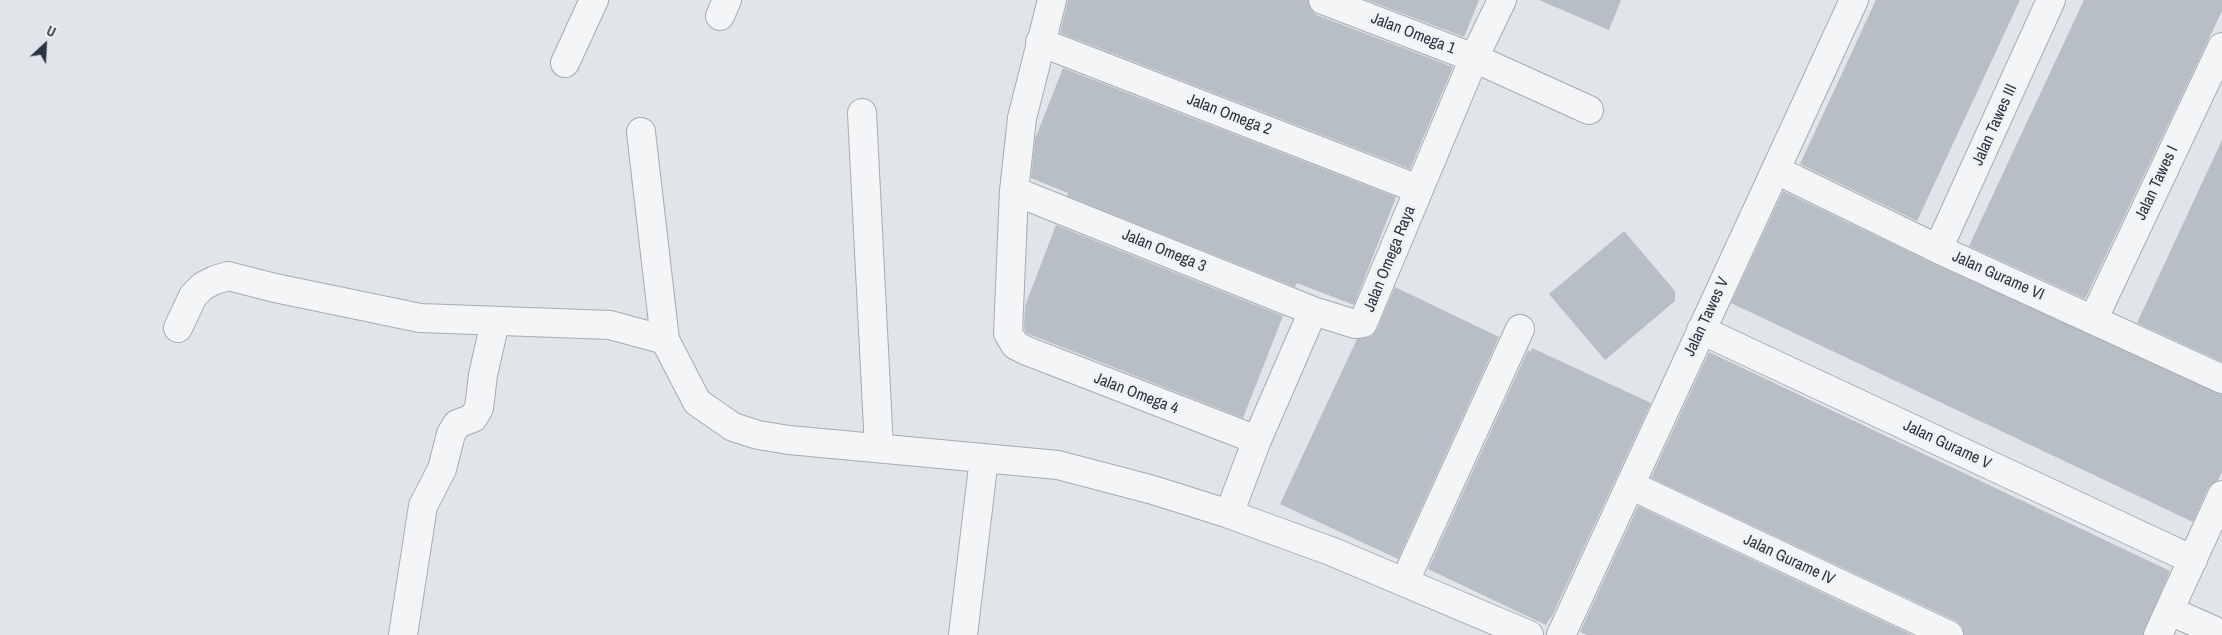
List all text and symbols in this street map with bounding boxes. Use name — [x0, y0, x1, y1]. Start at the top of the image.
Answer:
street label: Jalan Omega 1 — [1368, 9, 1458, 59]
north arrow — [20, 20, 70, 70]
text: U — [44, 21, 59, 41]
street label: Jalan Tawes III — [1969, 81, 2021, 169]
street label: Jalan Omega 2 — [1184, 90, 1274, 140]
street label: Jalan Tawes I — [2131, 143, 2183, 223]
street label: Jalan Omega Raya — [1360, 203, 1420, 315]
street label: Jalan Omega 3 — [1119, 225, 1209, 277]
street label: Jalan Gurame VI — [1949, 247, 2047, 305]
street label: Jalan Tawes V — [1680, 274, 1734, 360]
street label: Jalan Omega 4 — [1091, 369, 1181, 419]
street label: Jalan Gurame V — [1900, 416, 1994, 474]
street label: Jalan Gurame IV — [1740, 530, 1838, 590]

